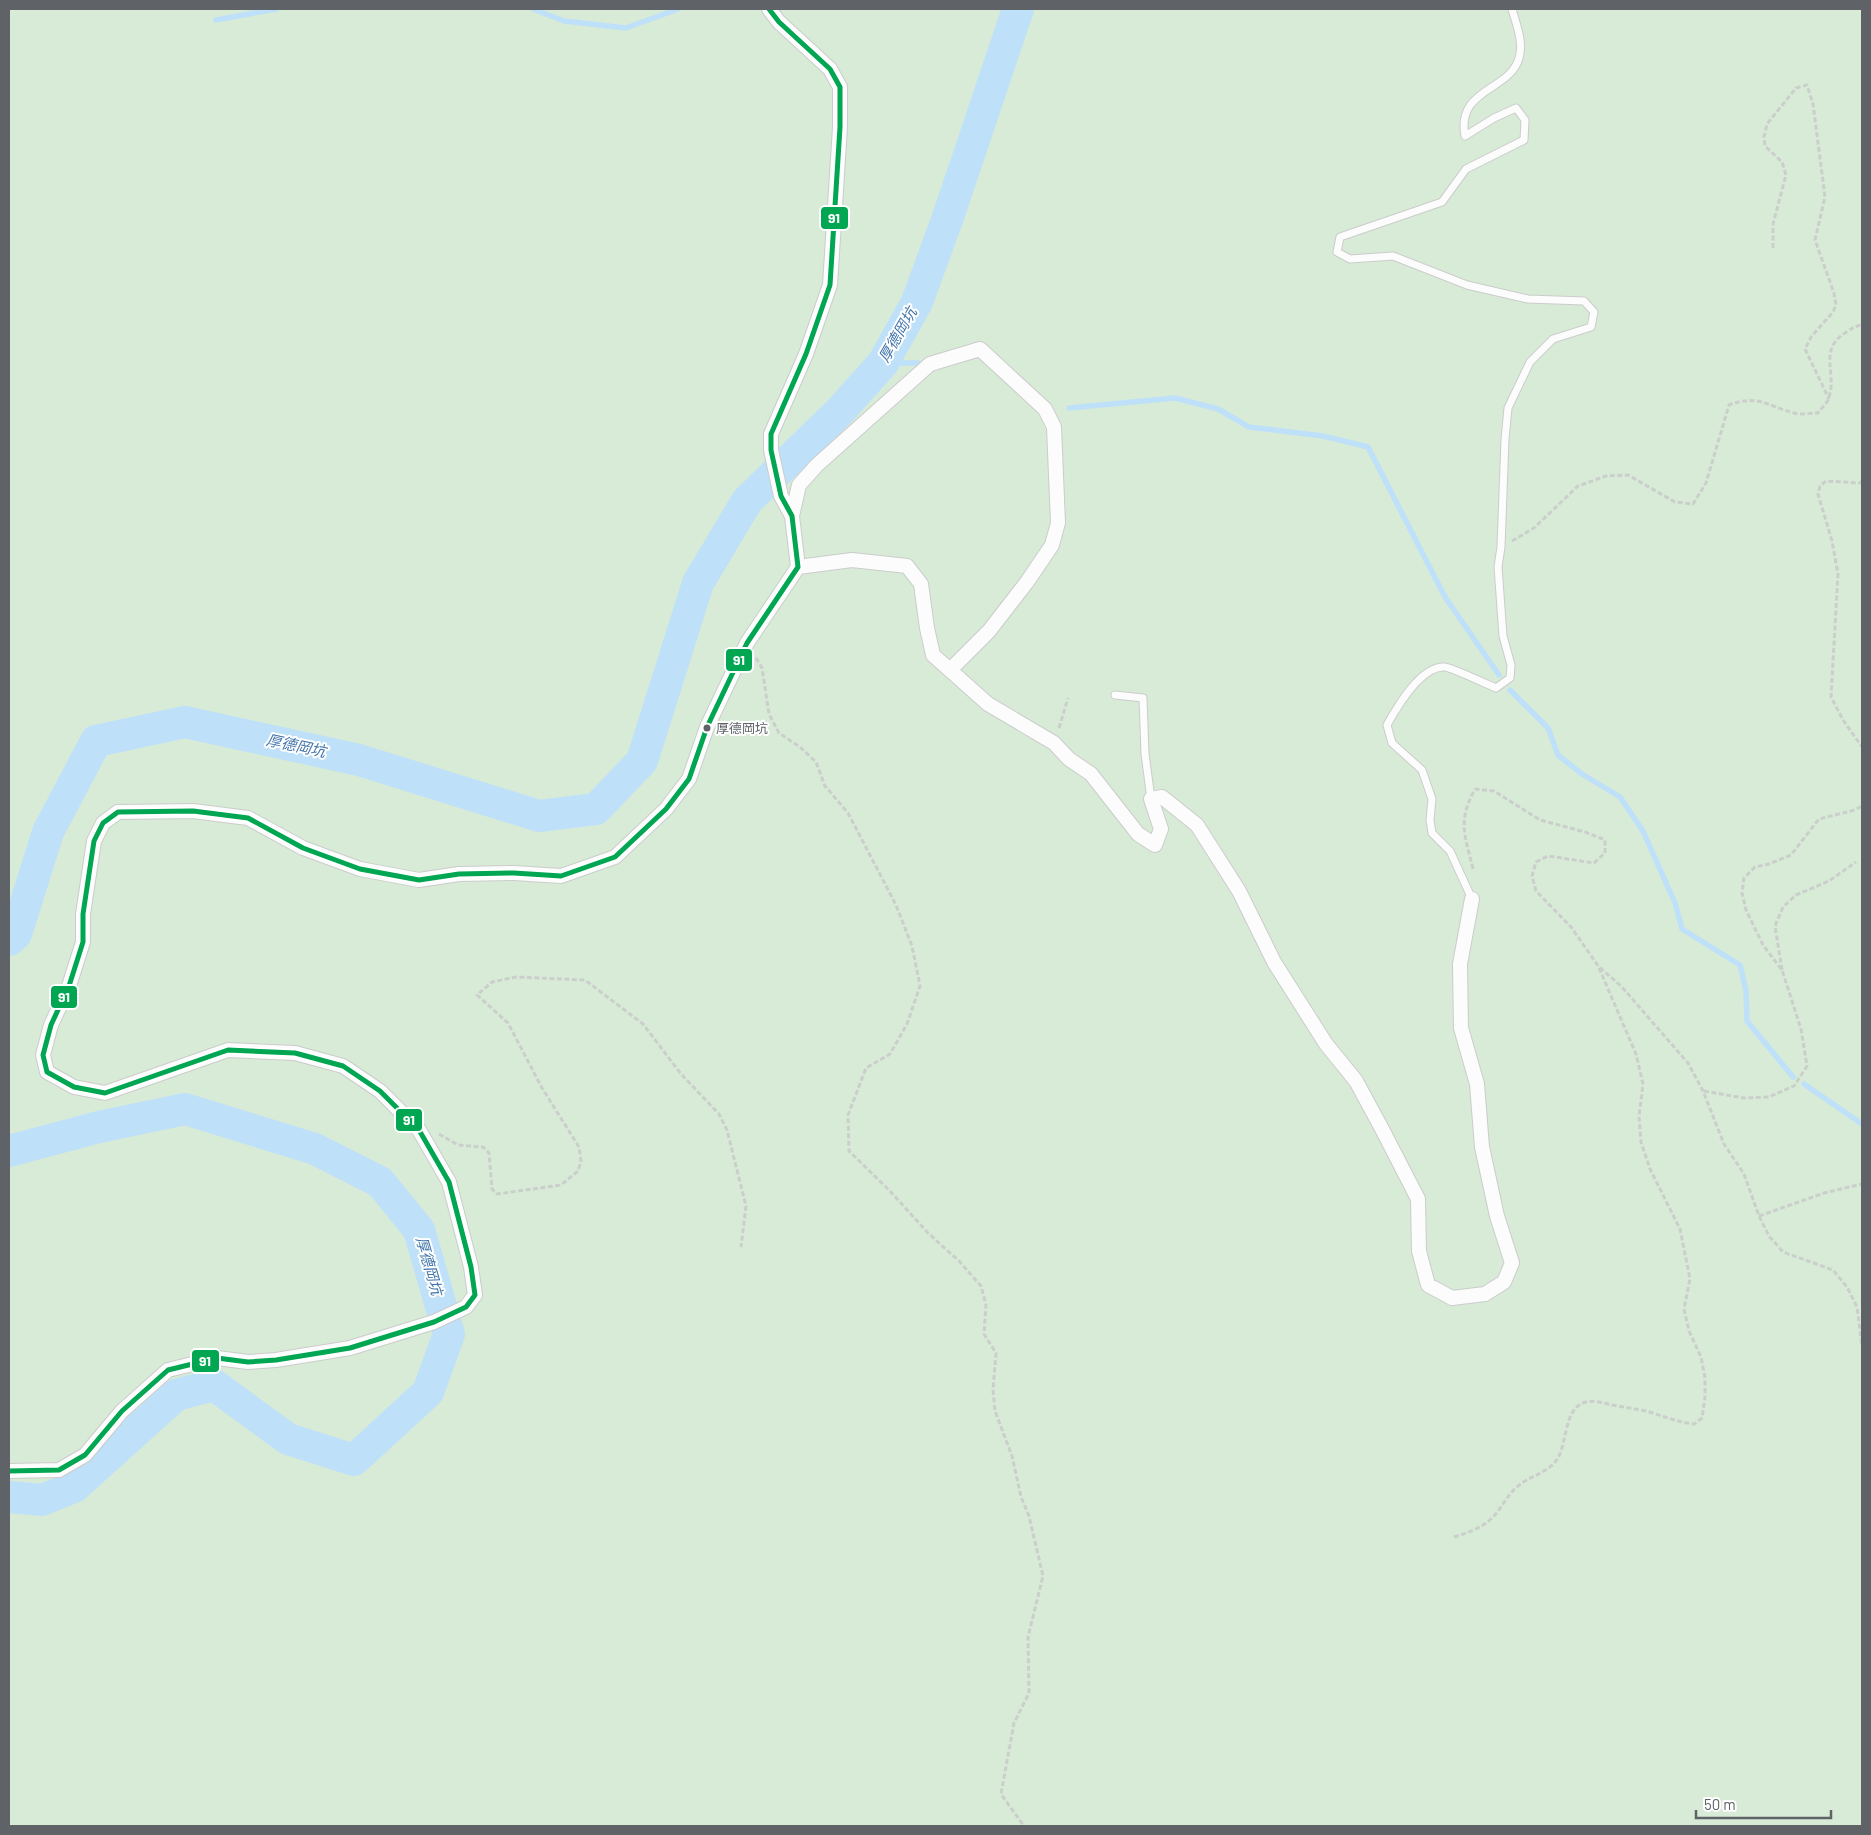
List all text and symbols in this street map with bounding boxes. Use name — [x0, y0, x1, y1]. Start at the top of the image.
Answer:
line badge: 91 — [820, 206, 849, 230]
text: 91 — [828, 209, 840, 226]
water label: 厚德岡坑 — [874, 302, 921, 365]
line badge: 91 — [725, 648, 753, 672]
text: 91 — [733, 651, 745, 668]
place label: 厚德岡坑 — [716, 720, 768, 736]
marker: 厚德岡坑 — [702, 723, 712, 733]
water label: 厚德岡坑 — [265, 730, 329, 760]
line badge: 91 — [50, 985, 78, 1009]
text: 91 — [58, 988, 70, 1005]
line badge: 91 — [395, 1108, 423, 1132]
text: 91 — [403, 1111, 415, 1128]
water label: 厚德岡坑 — [413, 1234, 447, 1299]
line badge: 91 — [191, 1349, 220, 1373]
text: 91 — [199, 1352, 211, 1369]
scale bar — [1696, 1788, 1831, 1820]
text: 50 m — [1704, 1795, 1736, 1813]

